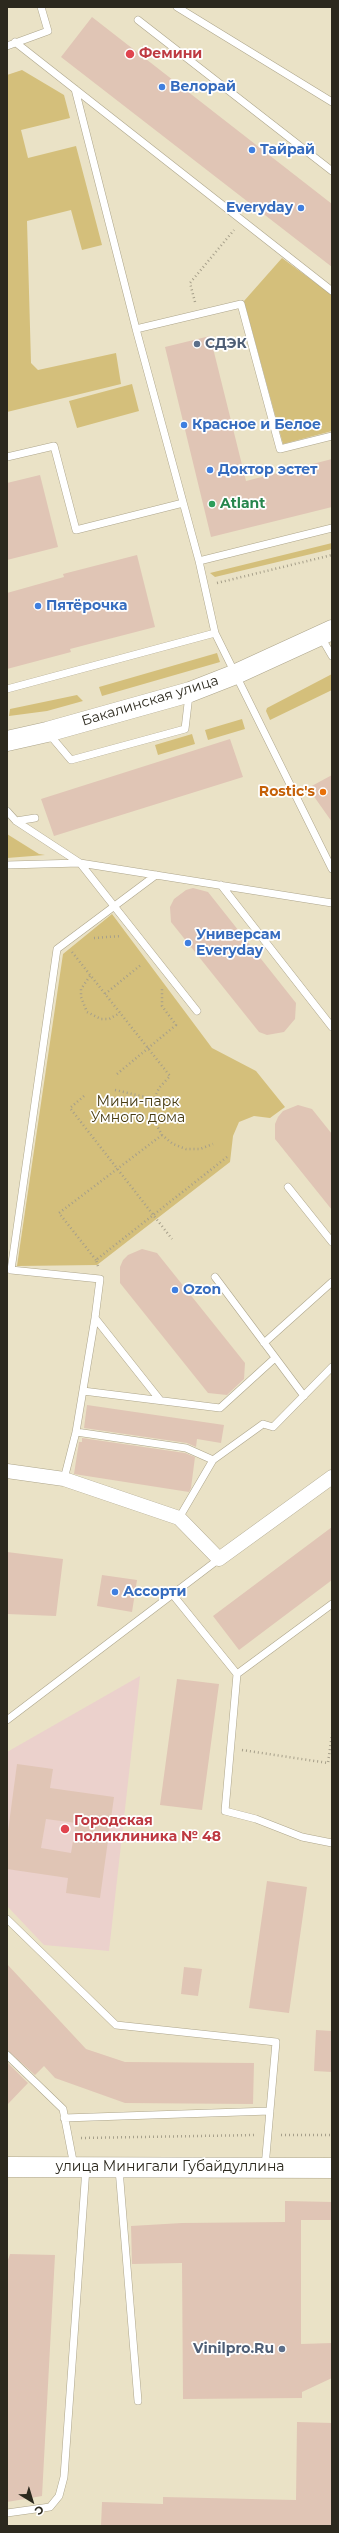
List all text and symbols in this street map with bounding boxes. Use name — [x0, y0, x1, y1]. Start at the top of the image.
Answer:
place label: Фемини — [139, 46, 202, 62]
marker: Фемини — [124, 48, 136, 60]
place label: Велорай — [170, 79, 236, 95]
marker: Велорай — [157, 82, 167, 92]
place label: Тайрай — [260, 142, 315, 158]
marker: Тайрай — [247, 145, 257, 155]
place label: Everyday — [226, 200, 293, 216]
marker: Everyday — [296, 203, 306, 213]
place label: СДЭК — [205, 336, 247, 352]
marker: СДЭК — [192, 339, 202, 349]
place label: Красное и Белое — [192, 417, 321, 433]
marker: Красное и Белое — [179, 420, 189, 430]
place label: Доктор эстет — [218, 462, 318, 478]
marker: Доктор эстет — [205, 465, 215, 475]
place label: Atlant — [220, 496, 265, 512]
marker: Atlant — [207, 499, 217, 509]
place label: Пятёрочка — [46, 598, 127, 614]
marker: Пятёрочка — [33, 601, 43, 611]
street label: Бакалинская улица — [79, 672, 221, 730]
place label: Rostic's — [259, 784, 315, 800]
marker: Rostic's — [318, 787, 328, 797]
place label: Универсам Everyday — [196, 927, 281, 960]
marker: Универсам Everyday — [183, 938, 193, 948]
park label: Мини-парк Умного дома — [91, 1094, 185, 1126]
place label: Ozon — [183, 1282, 221, 1298]
marker: Ozon — [170, 1285, 180, 1295]
place label: Ассорти — [123, 1584, 187, 1600]
marker: Ассорти — [110, 1587, 120, 1597]
place label: Городская поликлиника № 48 — [74, 1813, 221, 1846]
marker: Городская поликлиника № 48 — [59, 1823, 71, 1835]
street label: улица Минигали Губайдуллина — [55, 2159, 285, 2175]
place label: Vinilpro.Ru — [193, 2341, 274, 2357]
marker: Vinilpro.Ru — [277, 2344, 287, 2354]
north arrow — [12, 2481, 52, 2521]
text: С — [32, 2502, 47, 2518]

